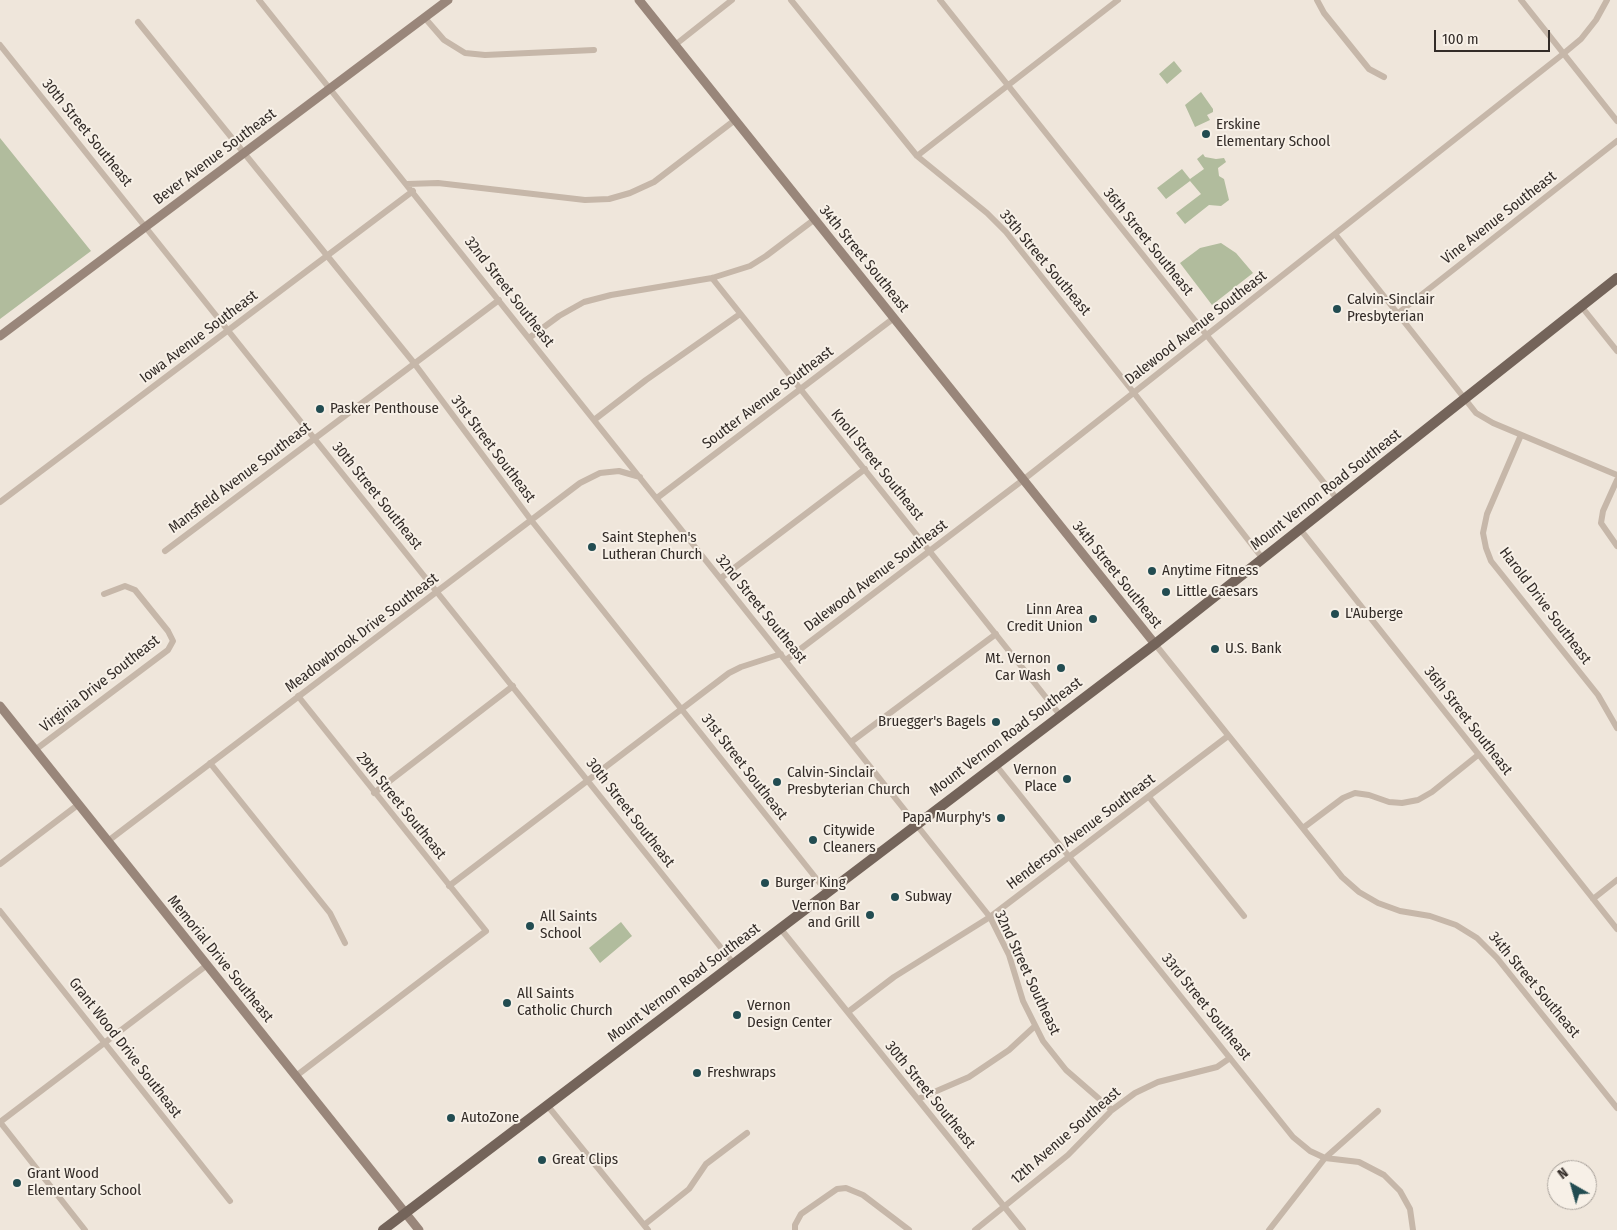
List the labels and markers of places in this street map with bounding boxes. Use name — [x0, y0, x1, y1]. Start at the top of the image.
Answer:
place label: Erskine Elementary School — [1216, 116, 1330, 151]
marker: Erskine Elementary School — [1200, 128, 1212, 140]
place label: Calvin-Sinclair Presbyterian — [1347, 291, 1435, 326]
marker: Calvin-Sinclair Presbyterian — [1331, 303, 1343, 315]
place label: Pasker Penthouse — [330, 400, 439, 418]
marker: Pasker Penthouse — [314, 403, 326, 415]
place label: Saint Stephen's Lutheran Church — [602, 529, 702, 564]
marker: Saint Stephen's Lutheran Church — [586, 541, 598, 553]
place label: Anytime Fitness — [1162, 562, 1258, 580]
marker: Anytime Fitness — [1146, 565, 1158, 577]
place label: Little Caesars — [1176, 583, 1258, 601]
marker: Little Caesars — [1160, 586, 1172, 598]
place label: Linn Area Credit Union — [1007, 601, 1083, 636]
place label: L'Auberge — [1345, 605, 1403, 623]
marker: L'Auberge — [1329, 608, 1341, 620]
marker: Linn Area Credit Union — [1087, 613, 1099, 625]
place label: U.S. Bank — [1225, 640, 1281, 658]
marker: U.S. Bank — [1209, 643, 1221, 655]
place label: Mt. Vernon Car Wash — [985, 650, 1051, 685]
marker: Mt. Vernon Car Wash — [1055, 662, 1067, 674]
place label: Bruegger's Bagels — [878, 713, 986, 731]
marker: Bruegger's Bagels — [990, 716, 1002, 728]
place label: Vernon Place — [1013, 761, 1057, 796]
place label: Calvin-Sinclair Presbyterian Church — [787, 764, 910, 799]
marker: Vernon Place — [1061, 773, 1073, 785]
marker: Calvin-Sinclair Presbyterian Church — [771, 776, 783, 788]
place label: Papa Murphy's — [902, 809, 991, 827]
marker: Papa Murphy's — [995, 812, 1007, 824]
place label: Citywide Cleaners — [823, 822, 876, 857]
marker: Citywide Cleaners — [807, 834, 819, 846]
place label: Burger King — [775, 874, 846, 892]
marker: Burger King — [759, 877, 771, 889]
place label: Subway — [905, 888, 952, 906]
marker: Subway — [889, 891, 901, 903]
place label: Vernon Bar and Grill — [792, 897, 860, 932]
place label: All Saints School — [540, 908, 597, 943]
marker: Vernon Bar and Grill — [864, 909, 876, 921]
marker: All Saints School — [524, 920, 536, 932]
place label: All Saints Catholic Church — [517, 985, 613, 1020]
marker: All Saints Catholic Church — [501, 997, 513, 1009]
place label: Vernon Design Center — [747, 997, 832, 1032]
marker: Vernon Design Center — [731, 1009, 743, 1021]
place label: Freshwraps — [707, 1064, 776, 1082]
marker: Freshwraps — [691, 1067, 703, 1079]
place label: AutoZone — [461, 1109, 519, 1127]
marker: AutoZone — [445, 1112, 457, 1124]
place label: Great Clips — [552, 1151, 618, 1169]
marker: Great Clips — [536, 1154, 548, 1166]
place label: Grant Wood Elementary School — [27, 1165, 141, 1200]
marker: Grant Wood Elementary School — [11, 1177, 23, 1189]

